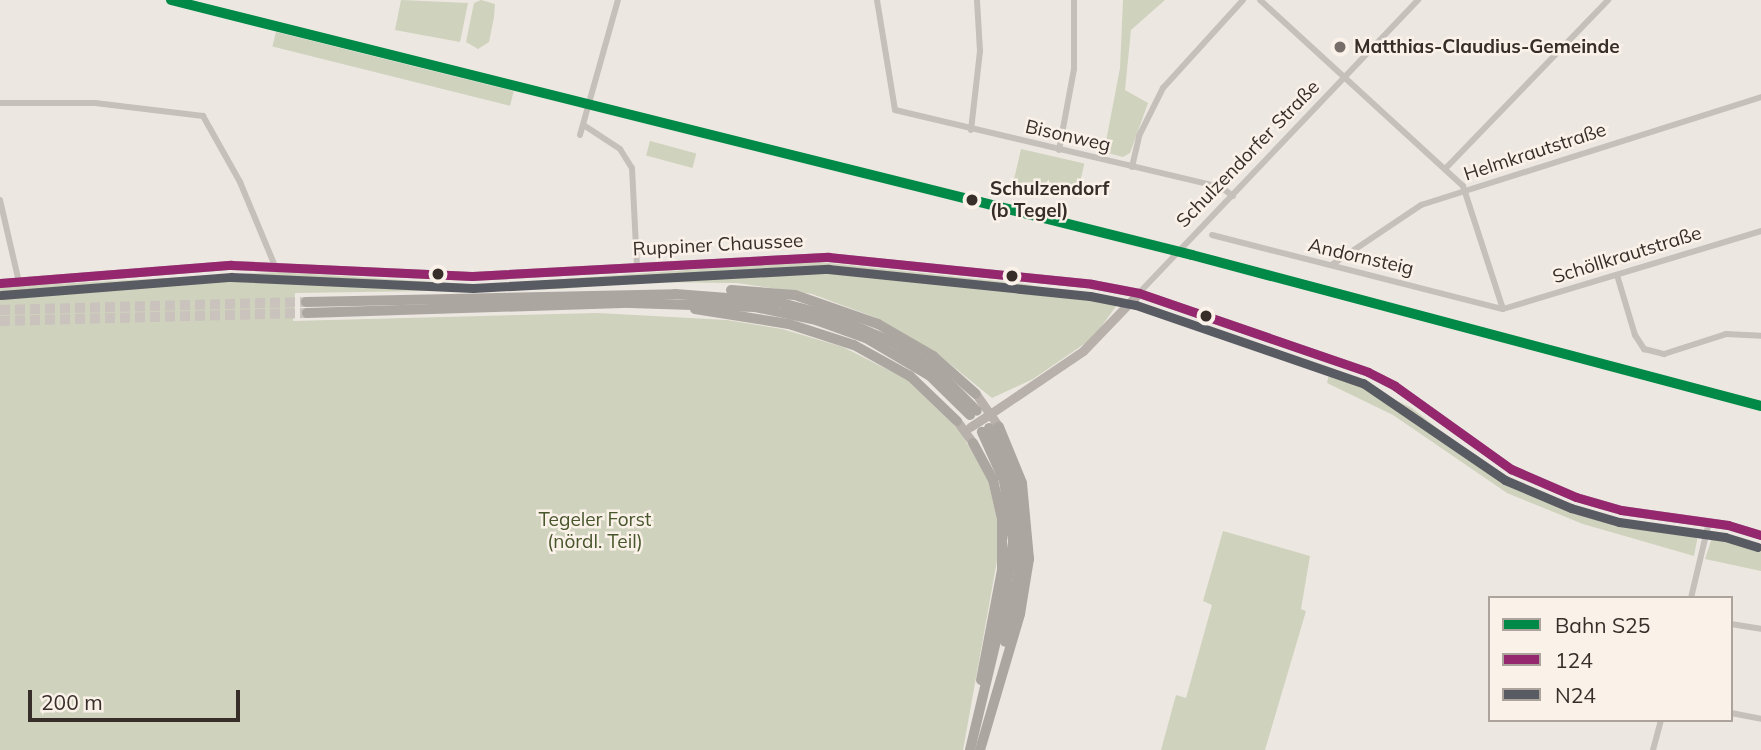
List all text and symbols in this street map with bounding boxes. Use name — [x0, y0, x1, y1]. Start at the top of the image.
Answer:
place label: Matthias-Claudius-Gemeinde — [1354, 36, 1620, 58]
marker: Matthias-Claudius-Gemeinde — [1332, 39, 1348, 55]
street label: Schulzendorfer Straße — [1172, 76, 1324, 232]
street label: Bisonweg — [1023, 115, 1113, 157]
street label: Helmkrautstraße — [1461, 118, 1609, 186]
place label: Schulzendorf (b Tegel) — [990, 178, 1109, 222]
marker: Schulzendorf (b Tegel) — [961, 189, 983, 211]
street label: Schöllkrautstraße — [1550, 222, 1704, 288]
street label: Ruppiner Chaussee — [632, 229, 804, 261]
street label: Andornsteig — [1306, 234, 1416, 280]
unlabelled marker — [431, 267, 445, 281]
unlabelled marker — [1005, 269, 1019, 283]
unlabelled marker — [1199, 309, 1213, 323]
park label: Tegeler Forst (nördl. Teil) — [539, 509, 651, 553]
legend — [1488, 596, 1733, 722]
text: Bahn S25 — [1555, 612, 1650, 638]
text: 124 — [1555, 647, 1593, 673]
scale bar — [32, 676, 243, 720]
text: N24 — [1555, 682, 1596, 708]
text: 200 m — [41, 689, 103, 715]

